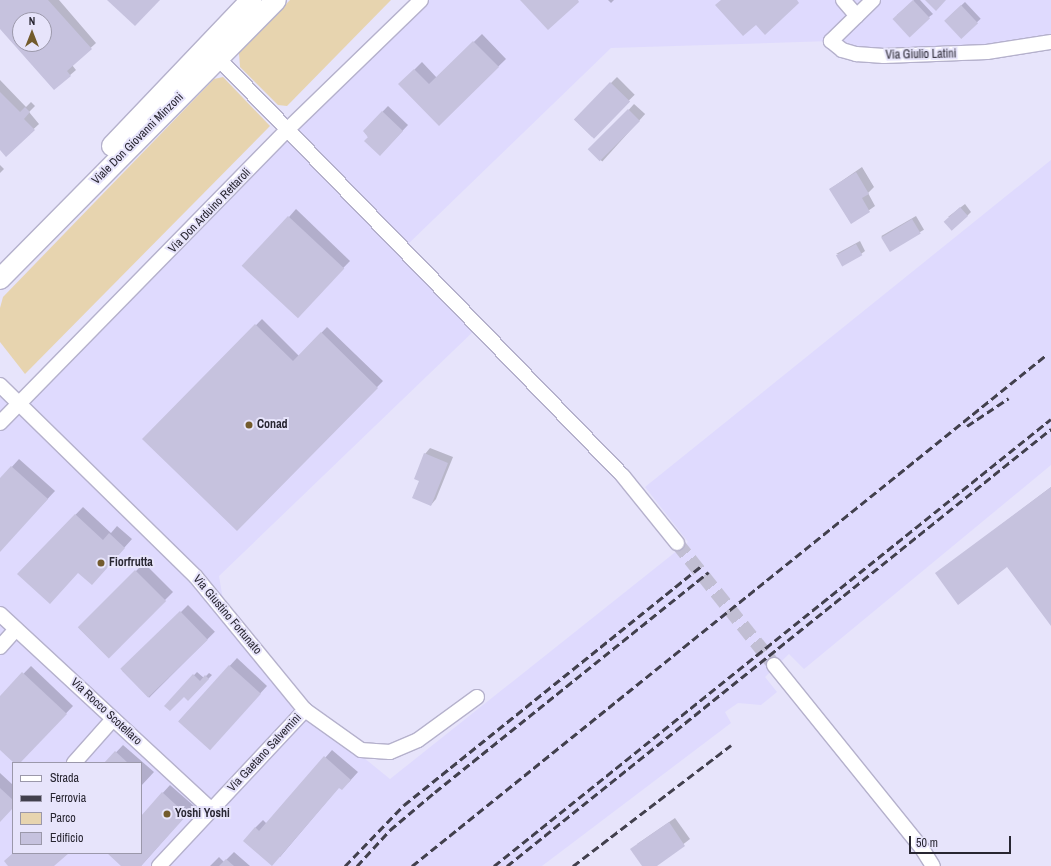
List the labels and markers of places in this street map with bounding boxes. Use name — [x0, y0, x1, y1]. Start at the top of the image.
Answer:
place label: Conad — [257, 418, 288, 432]
marker: Conad — [244, 420, 254, 430]
place label: Fiorfrutta — [109, 556, 153, 570]
marker: Fiorfrutta — [96, 558, 106, 568]
place label: Yoshi Yoshi — [175, 807, 230, 821]
marker: Yoshi Yoshi — [162, 809, 172, 819]

